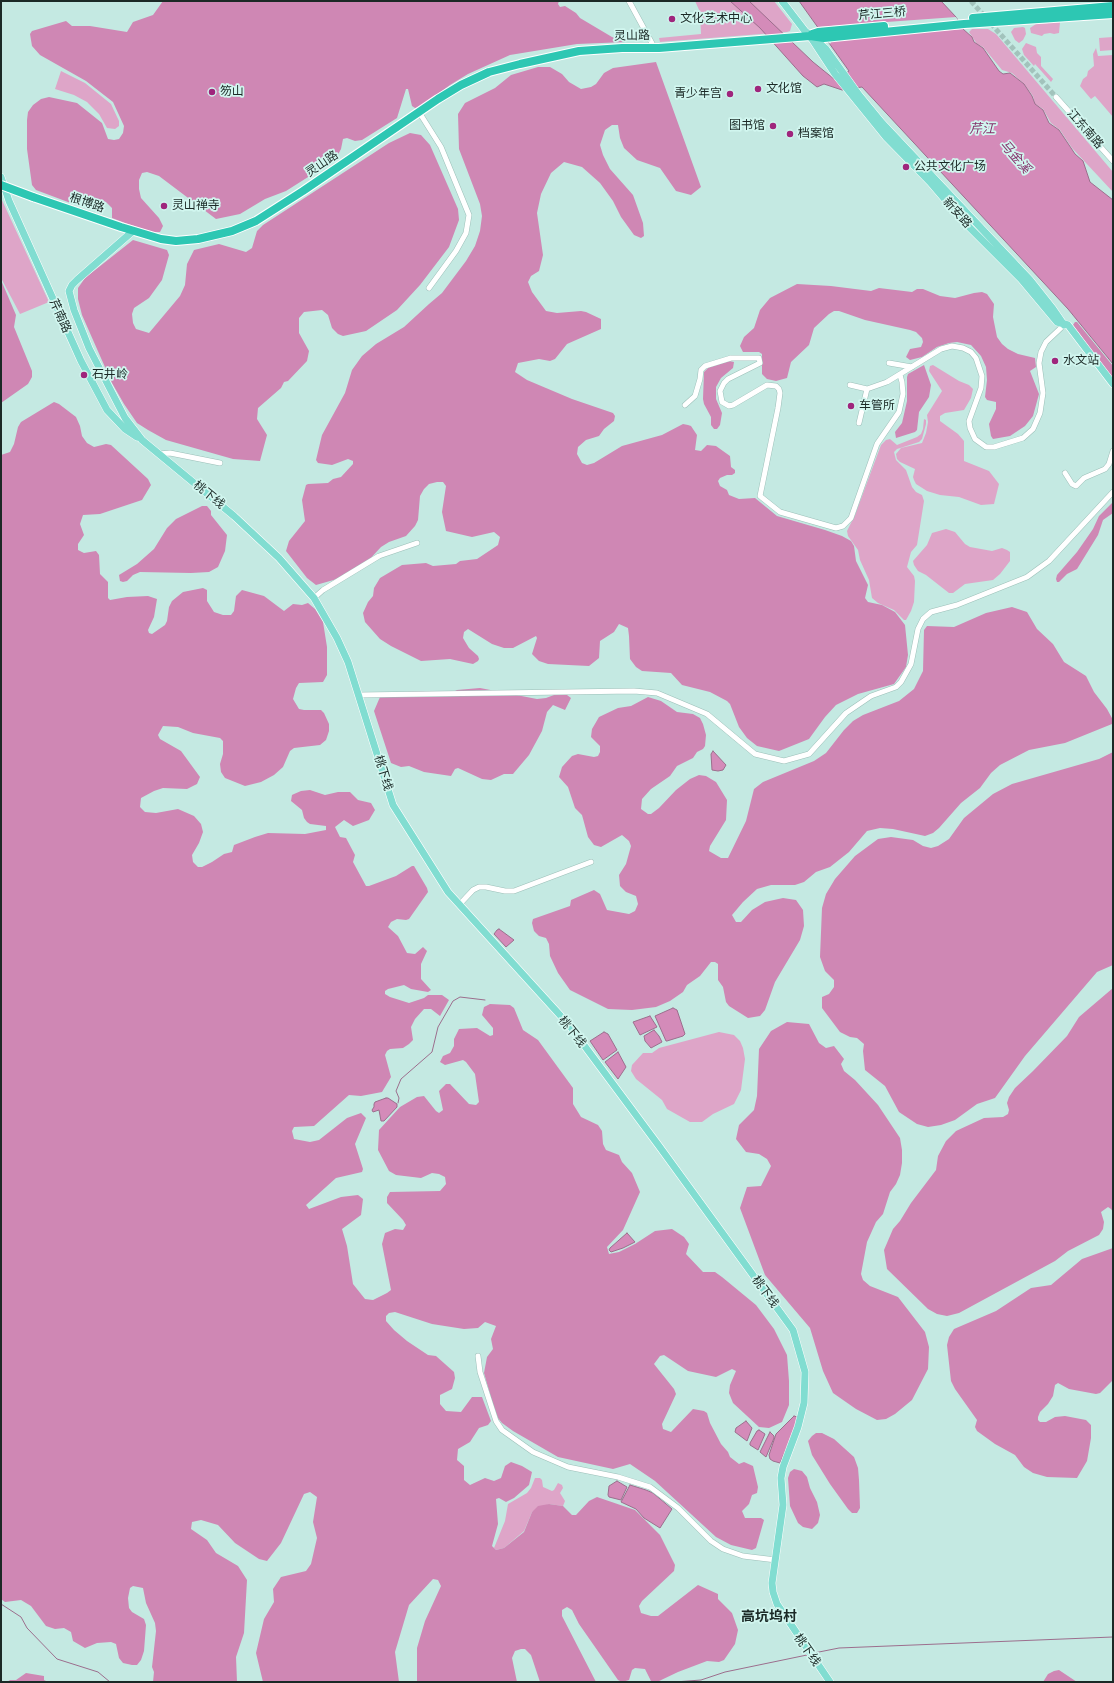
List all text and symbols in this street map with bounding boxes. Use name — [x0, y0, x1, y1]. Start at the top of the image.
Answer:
street label: 芹江三桥 — [857, 5, 907, 23]
place label: 文化艺术中心 — [680, 12, 752, 26]
marker: 文化艺术中心 — [667, 14, 677, 24]
street label: 灵山路 — [614, 28, 650, 44]
place label: 文化馆 — [766, 82, 802, 96]
marker: 文化馆 — [753, 84, 763, 94]
place label: 笏山 — [220, 85, 244, 99]
marker: 笏山 — [207, 87, 217, 97]
place label: 青少年宫 — [674, 87, 722, 101]
marker: 青少年宫 — [725, 89, 735, 99]
street label: 江东南路 — [1064, 106, 1106, 152]
place label: 图书馆 — [729, 119, 765, 133]
marker: 图书馆 — [768, 121, 778, 131]
water label: 芹江 — [969, 121, 995, 137]
place label: 档案馆 — [798, 127, 834, 141]
marker: 档案馆 — [785, 129, 795, 139]
water label: 马金溪 — [996, 137, 1034, 177]
street label: 灵山路 — [303, 148, 341, 180]
place label: 公共文化广场 — [914, 160, 986, 174]
marker: 公共文化广场 — [901, 162, 911, 172]
street label: 根博路 — [68, 190, 106, 216]
street label: 新安路 — [940, 195, 974, 231]
place label: 灵山禅寺 — [172, 199, 220, 213]
marker: 灵山禅寺 — [159, 201, 169, 211]
street label: 芹南路 — [46, 297, 74, 335]
place label: 水文站 — [1063, 354, 1099, 368]
marker: 水文站 — [1050, 356, 1060, 366]
place label: 石井岭 — [92, 368, 128, 382]
marker: 石井岭 — [79, 370, 89, 380]
place label: 车管所 — [859, 399, 895, 413]
marker: 车管所 — [846, 401, 856, 411]
street label: 桃下线 — [190, 478, 228, 512]
street label: 桃下线 — [371, 754, 395, 792]
street label: 桃下线 — [555, 1013, 589, 1051]
street label: 桃下线 — [749, 1273, 781, 1311]
district label: 高坑坞村 — [741, 1609, 797, 1625]
street label: 桃下线 — [791, 1631, 823, 1669]

